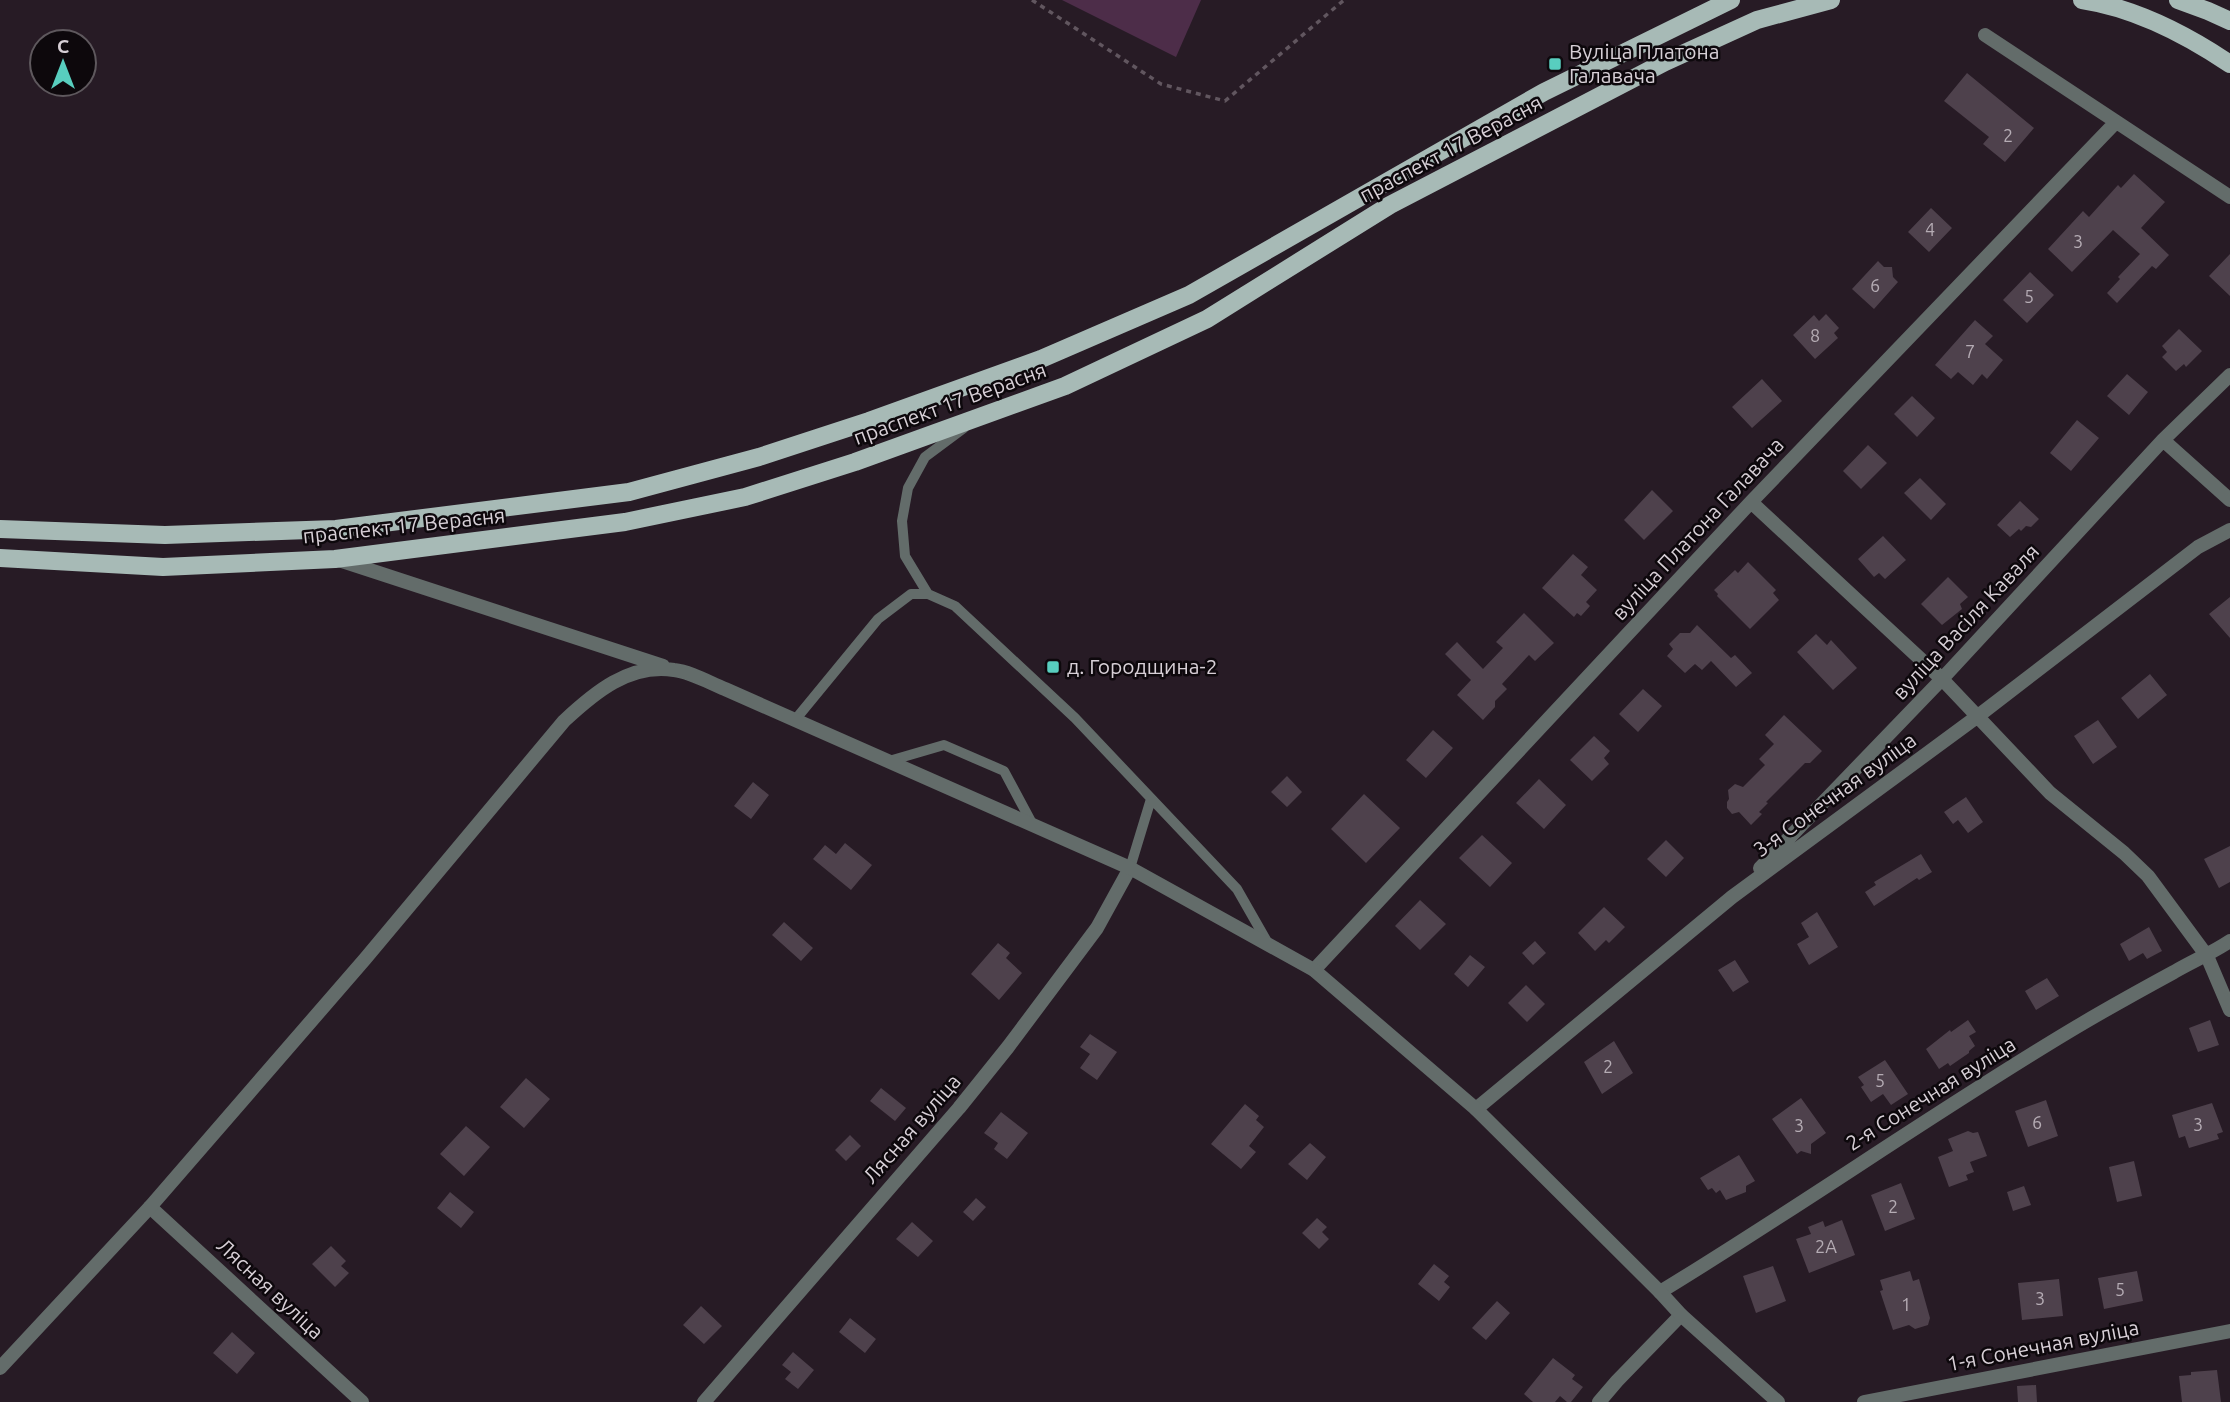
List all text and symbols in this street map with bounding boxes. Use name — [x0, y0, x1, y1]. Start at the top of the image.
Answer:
north arrow — [28, 28, 98, 98]
text: С — [57, 35, 69, 57]
place label: Вуліца Платона Галавача — [1569, 39, 1720, 87]
marker: Вуліца Платона Галавача — [1547, 56, 1563, 72]
street label: праспект 17 Верасня — [1355, 90, 1546, 206]
house number: 2 — [2003, 125, 2013, 145]
house number: 4 — [1925, 219, 1935, 239]
house number: 3 — [2073, 231, 2083, 251]
house number: 6 — [1870, 275, 1880, 295]
house number: 5 — [2024, 286, 2034, 306]
house number: 8 — [1810, 325, 1820, 345]
house number: 7 — [1965, 341, 1975, 361]
street label: праспект 17 Верасня — [850, 357, 1049, 449]
street label: вуліца Платона Галавача — [1607, 432, 1788, 624]
street label: праспект 17 Верасня — [302, 502, 506, 548]
street label: вуліца Васіля Каваля — [1887, 539, 2043, 704]
place label: д. Городщина-2 — [1067, 654, 1218, 678]
marker: д. Городщина-2 — [1045, 659, 1061, 675]
street label: 3-я Сонечная вуліца — [1748, 727, 1920, 861]
street label: 2-я Сонечная вуліца — [1841, 1031, 2019, 1155]
house number: 2 — [1603, 1056, 1613, 1076]
street label: Лясная вуліца — [857, 1069, 965, 1188]
house number: 5 — [1875, 1070, 1885, 1090]
house number: 6 — [2032, 1112, 2042, 1132]
house number: 3 — [2193, 1114, 2203, 1134]
house number: 3 — [1794, 1115, 1804, 1135]
house number: 2 — [1888, 1196, 1898, 1216]
street label: Лясная вуліца — [213, 1233, 329, 1344]
house number: 2А — [1815, 1236, 1837, 1256]
house number: 5 — [2115, 1279, 2125, 1299]
house number: 3 — [2035, 1288, 2045, 1308]
house number: 1 — [1901, 1294, 1911, 1314]
street label: 1-я Сонечная вуліца — [1945, 1315, 2141, 1375]

